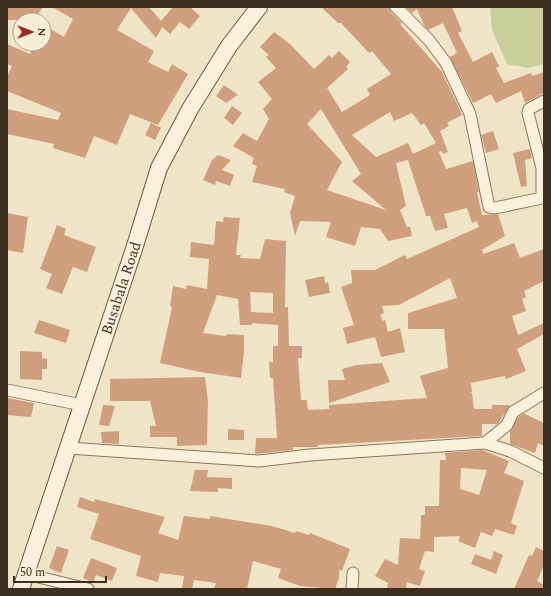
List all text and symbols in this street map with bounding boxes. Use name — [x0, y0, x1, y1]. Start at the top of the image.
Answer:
north arrow — [12, 12, 52, 52]
text: N — [33, 28, 50, 37]
street label: Busabala Road — [95, 239, 148, 338]
scale bar — [14, 558, 106, 584]
text: 50 m — [20, 563, 45, 582]

